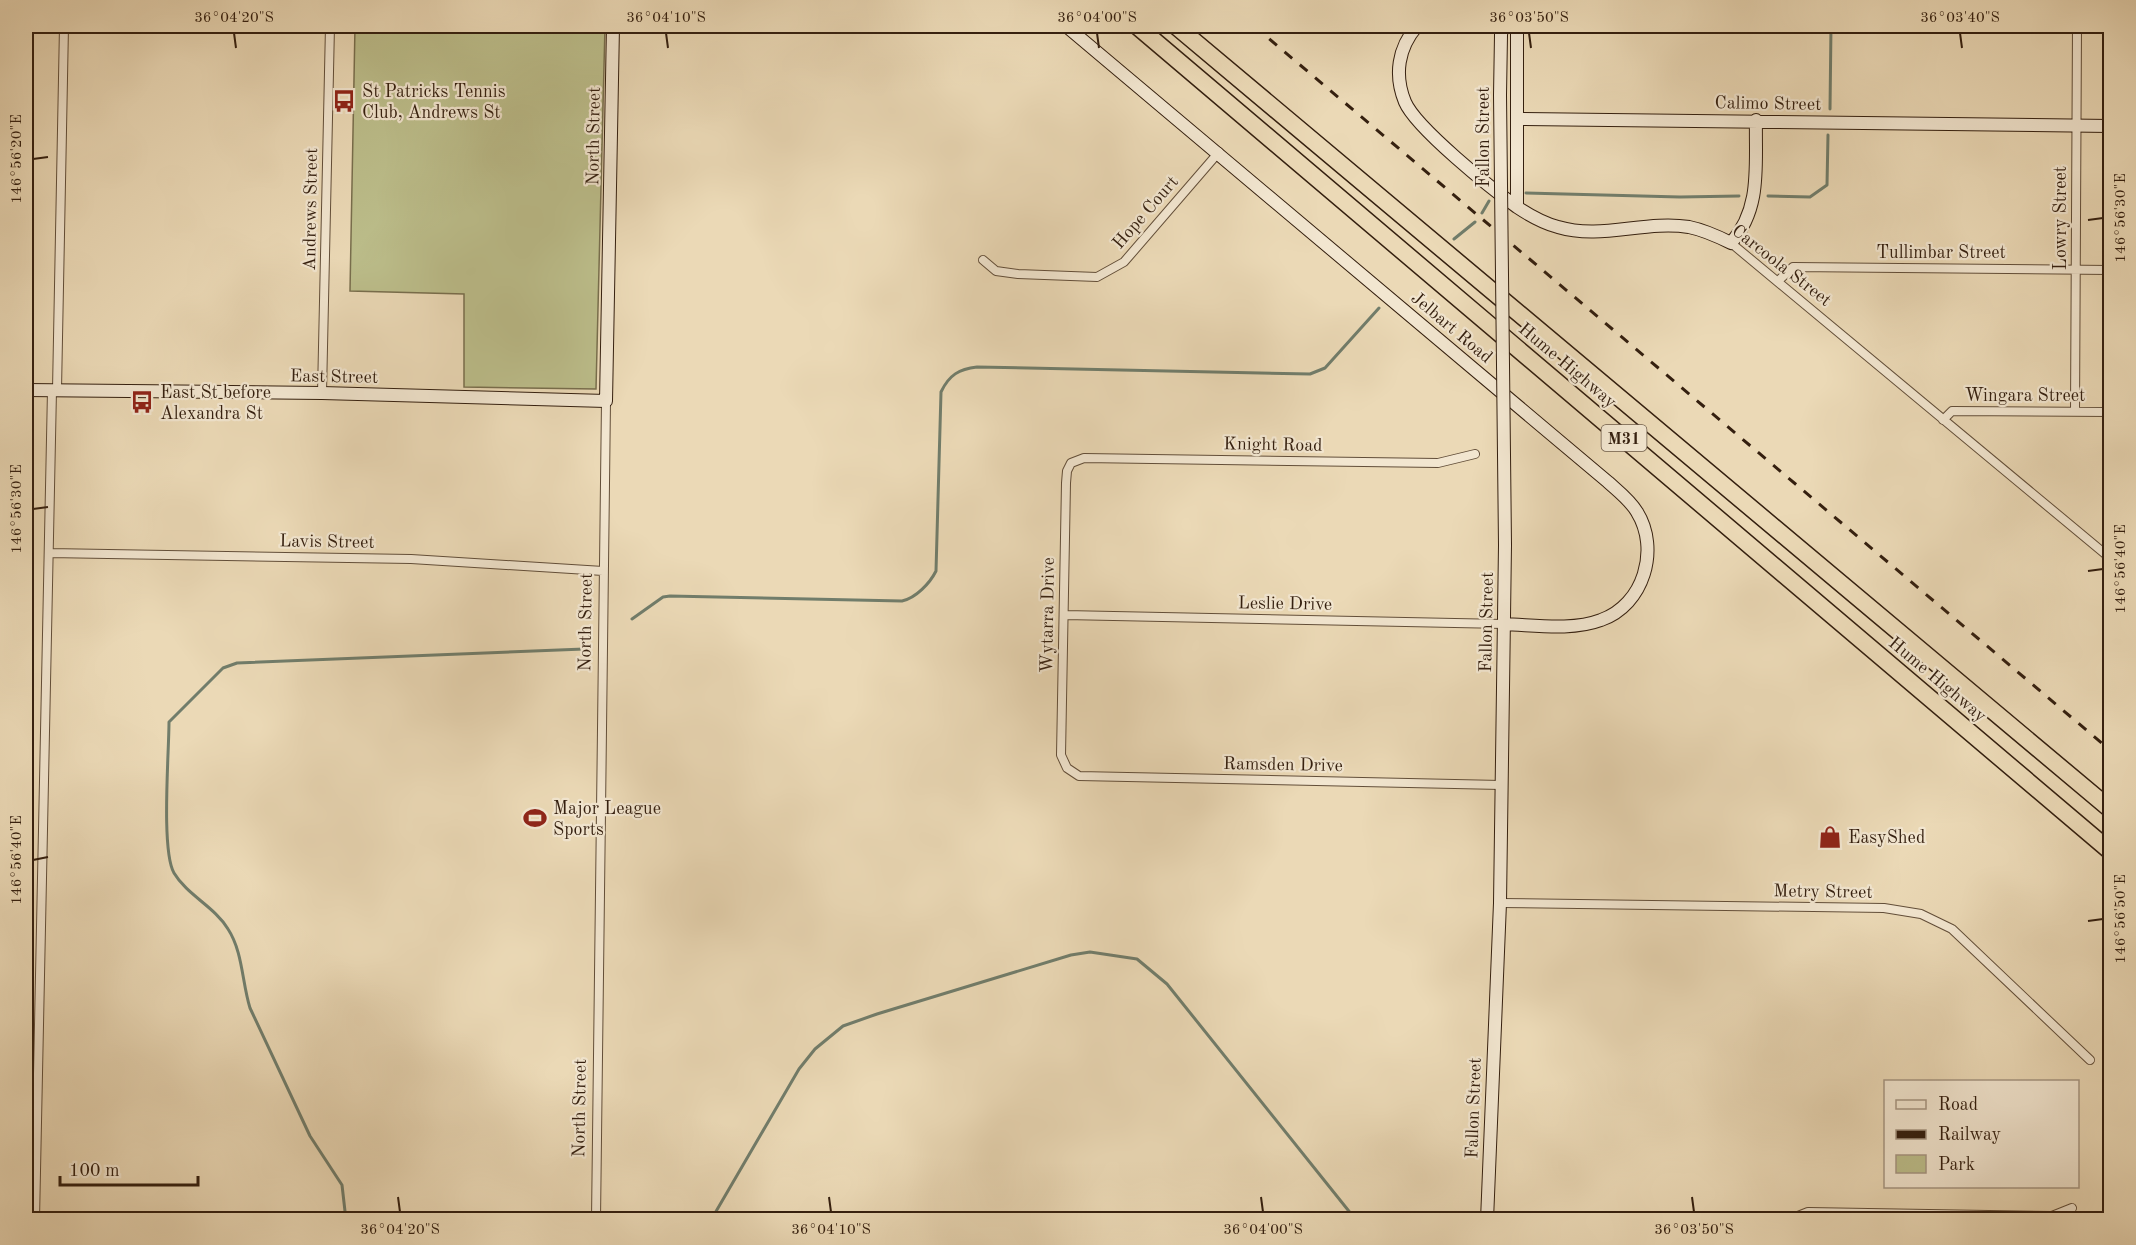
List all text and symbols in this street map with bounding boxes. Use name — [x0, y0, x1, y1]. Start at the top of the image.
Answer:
text: 36°04'20"S — [194, 11, 274, 26]
text: 36°04'10"S — [626, 11, 706, 26]
text: 36°04'00"S — [1057, 11, 1137, 26]
text: 36°03'50"S — [1489, 11, 1569, 26]
text: 36°03'40"S — [1920, 11, 2000, 26]
place label: St Patricks Tennis Club, Andrews St — [362, 83, 506, 122]
street label: North Street — [584, 86, 604, 186]
street label: Fallon Street — [1475, 86, 1493, 188]
bus stop icon: St Patricks Tennis Club, Andrews St — [331, 88, 357, 114]
street label: Calimo Street — [1715, 94, 1821, 114]
text: 146°56'20"E — [10, 114, 25, 204]
street label: Andrews Street — [301, 147, 321, 271]
street label: Lowry Street — [2052, 166, 2070, 270]
street label: Hope Court — [1109, 173, 1182, 253]
text: 146°56'30"E — [2114, 173, 2129, 263]
street label: Carcoola Street — [1728, 222, 1834, 310]
street label: Tullimbar Street — [1876, 244, 2006, 262]
street label: Jelbart Road — [1407, 289, 1495, 367]
street label: Hume Highway — [1515, 320, 1620, 412]
street label: East Street — [290, 367, 378, 387]
place label: East St before Alexandra St — [160, 384, 271, 423]
street label: Wingara Street — [1965, 387, 2085, 405]
bus stop icon: East St before Alexandra St — [129, 389, 155, 415]
road number: M31 — [1602, 425, 1646, 451]
street label: Knight Road — [1223, 435, 1323, 455]
text: 146°56'30"E — [10, 464, 25, 554]
text: 146°56'40"E — [2114, 524, 2129, 614]
street label: Lavis Street — [279, 532, 375, 552]
street label: Wytarra Drive — [1038, 557, 1058, 673]
street label: Fallon Street — [1477, 571, 1497, 673]
street label: North Street — [576, 572, 596, 672]
street label: Leslie Drive — [1238, 594, 1332, 614]
street label: Hume Highway — [1885, 634, 1990, 726]
street label: Ramsden Drive — [1223, 755, 1343, 775]
place label: Major League Sports — [553, 800, 661, 839]
sports icon: Major League Sports — [522, 805, 548, 831]
text: 146°56'40"E — [10, 815, 25, 905]
shop icon: EasyShed — [1817, 824, 1843, 850]
place label: EasyShed — [1848, 829, 1925, 847]
text: 146°56'50"E — [2114, 874, 2129, 964]
street label: Metry Street — [1773, 882, 1873, 902]
street label: Fallon Street — [1463, 1057, 1485, 1159]
street label: North Street — [570, 1058, 590, 1158]
legend — [1884, 1080, 2079, 1188]
text: Road — [1938, 1096, 1978, 1114]
text: Railway — [1938, 1126, 2001, 1144]
scale bar — [60, 1149, 198, 1187]
text: Park — [1938, 1156, 1975, 1174]
text: 100 m — [69, 1162, 120, 1180]
text: 36°04'20"S — [360, 1223, 440, 1238]
text: 36°04'10"S — [791, 1223, 871, 1238]
text: 36°04'00"S — [1223, 1223, 1303, 1238]
text: 36°03'50"S — [1654, 1223, 1734, 1238]

